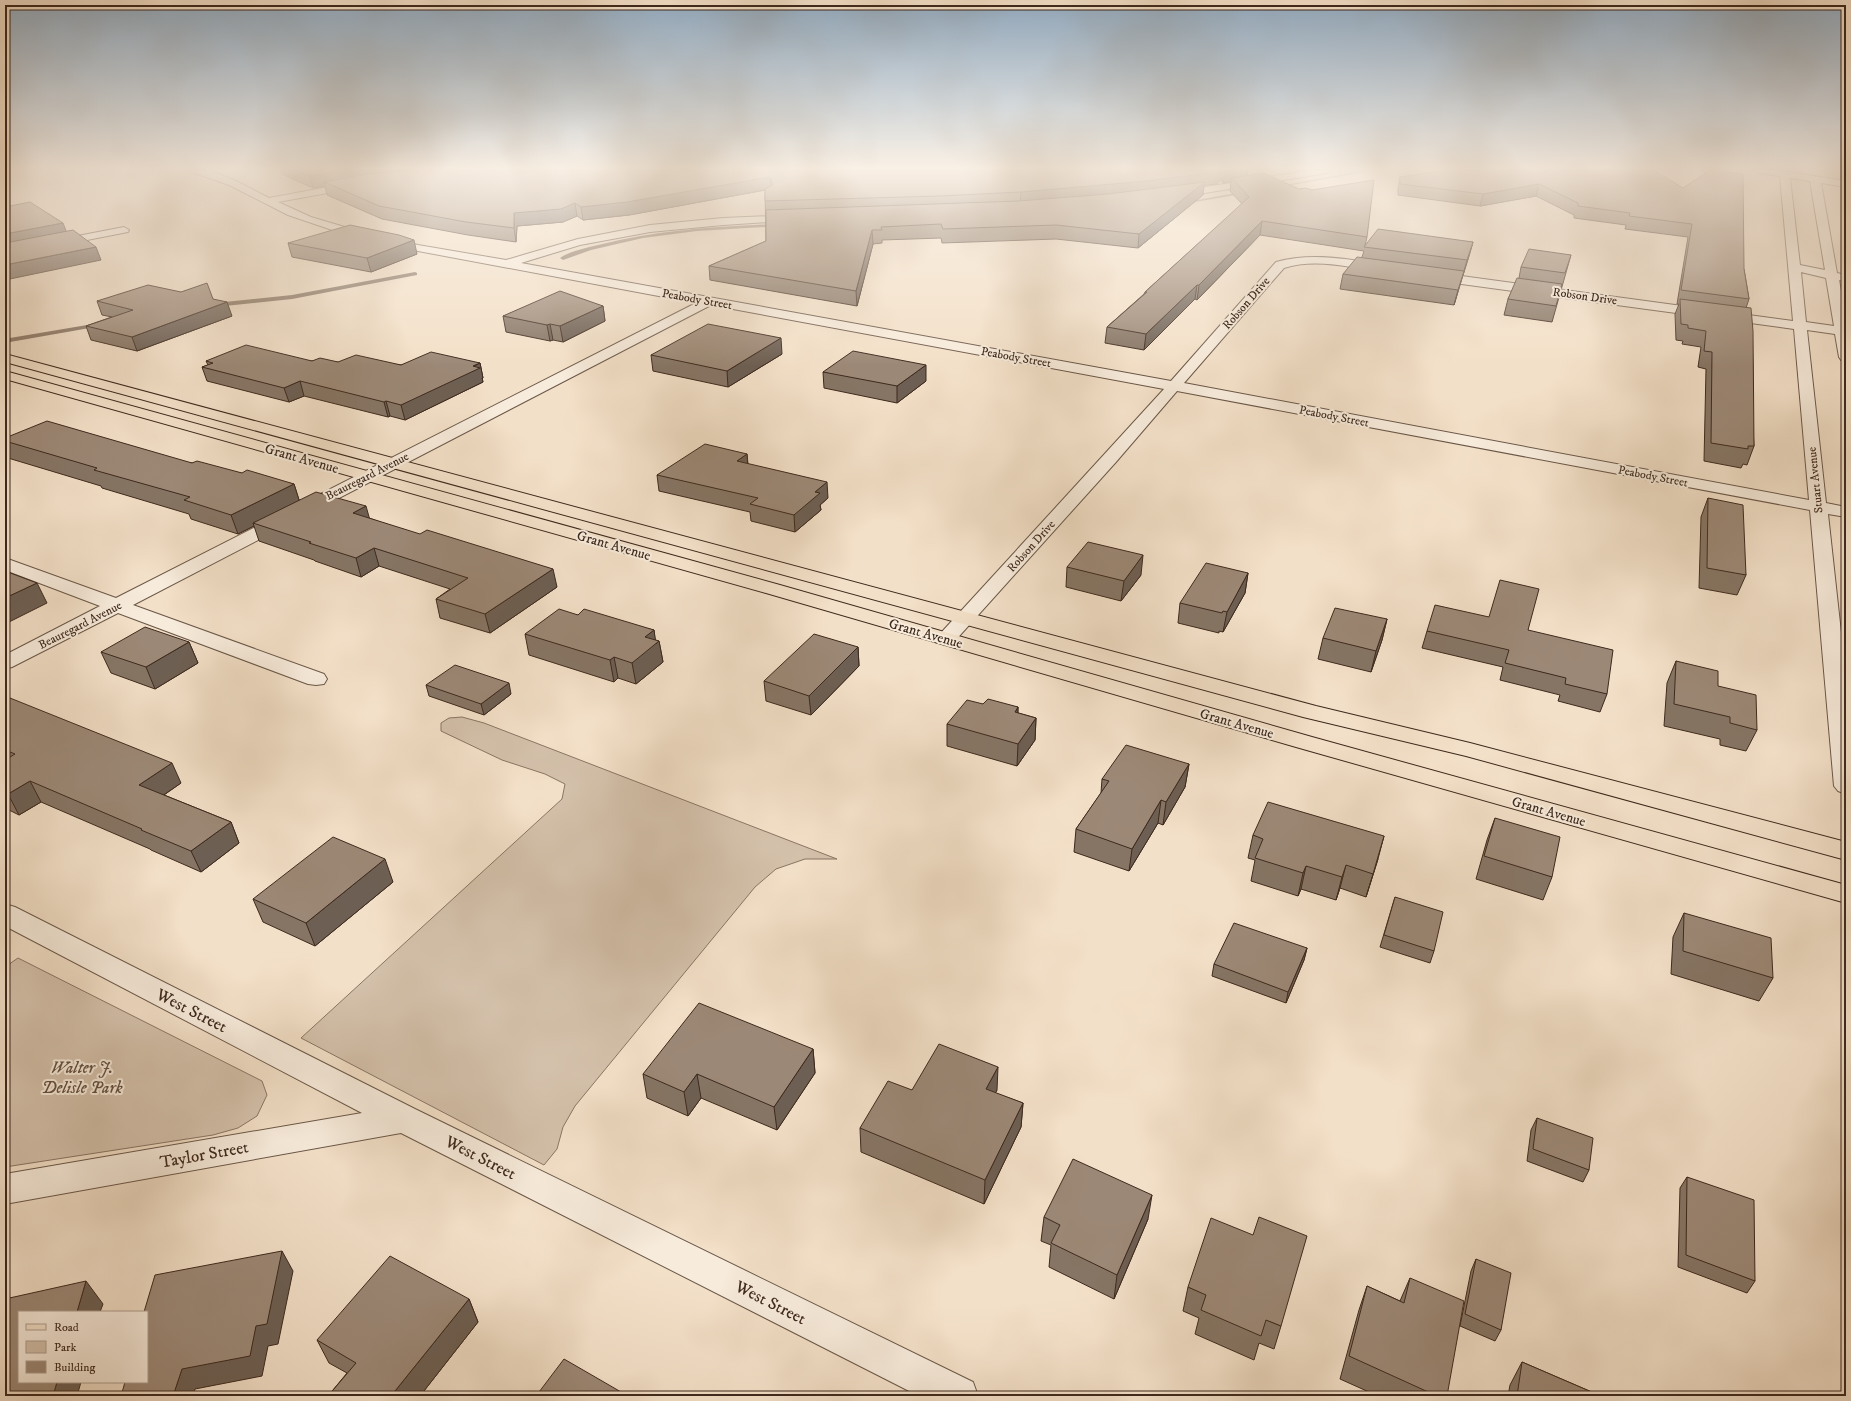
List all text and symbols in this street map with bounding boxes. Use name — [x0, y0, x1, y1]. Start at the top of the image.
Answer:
street label: Robson Drive — [1219, 274, 1273, 333]
street label: Robson Drive — [1552, 285, 1618, 308]
street label: Peabody Street — [661, 286, 733, 313]
street label: Peabody Street — [980, 344, 1052, 371]
street label: Peabody Street — [1298, 402, 1370, 431]
street label: Grant Avenue — [263, 440, 341, 478]
street label: Stuart Avenue — [1805, 446, 1826, 514]
street label: Beauregard Avenue — [323, 449, 411, 504]
street label: Peabody Street — [1617, 462, 1689, 491]
street label: Robson Drive — [1004, 517, 1059, 575]
street label: Grant Avenue — [575, 527, 653, 565]
street label: Beauregard Avenue — [36, 598, 124, 653]
street label: Grant Avenue — [887, 615, 965, 653]
street label: Grant Avenue — [1198, 705, 1276, 743]
street label: Grant Avenue — [1510, 793, 1588, 831]
street label: West Street — [151, 983, 231, 1038]
park label: Walter J. Delisle Park — [41, 1057, 123, 1099]
street label: West Street — [440, 1130, 520, 1185]
street label: Taylor Street — [158, 1136, 251, 1174]
street label: West Street — [730, 1275, 810, 1330]
legend — [18, 1311, 148, 1383]
text: Road — [54, 1320, 79, 1335]
text: Park — [54, 1340, 76, 1355]
text: Building — [54, 1360, 95, 1375]

